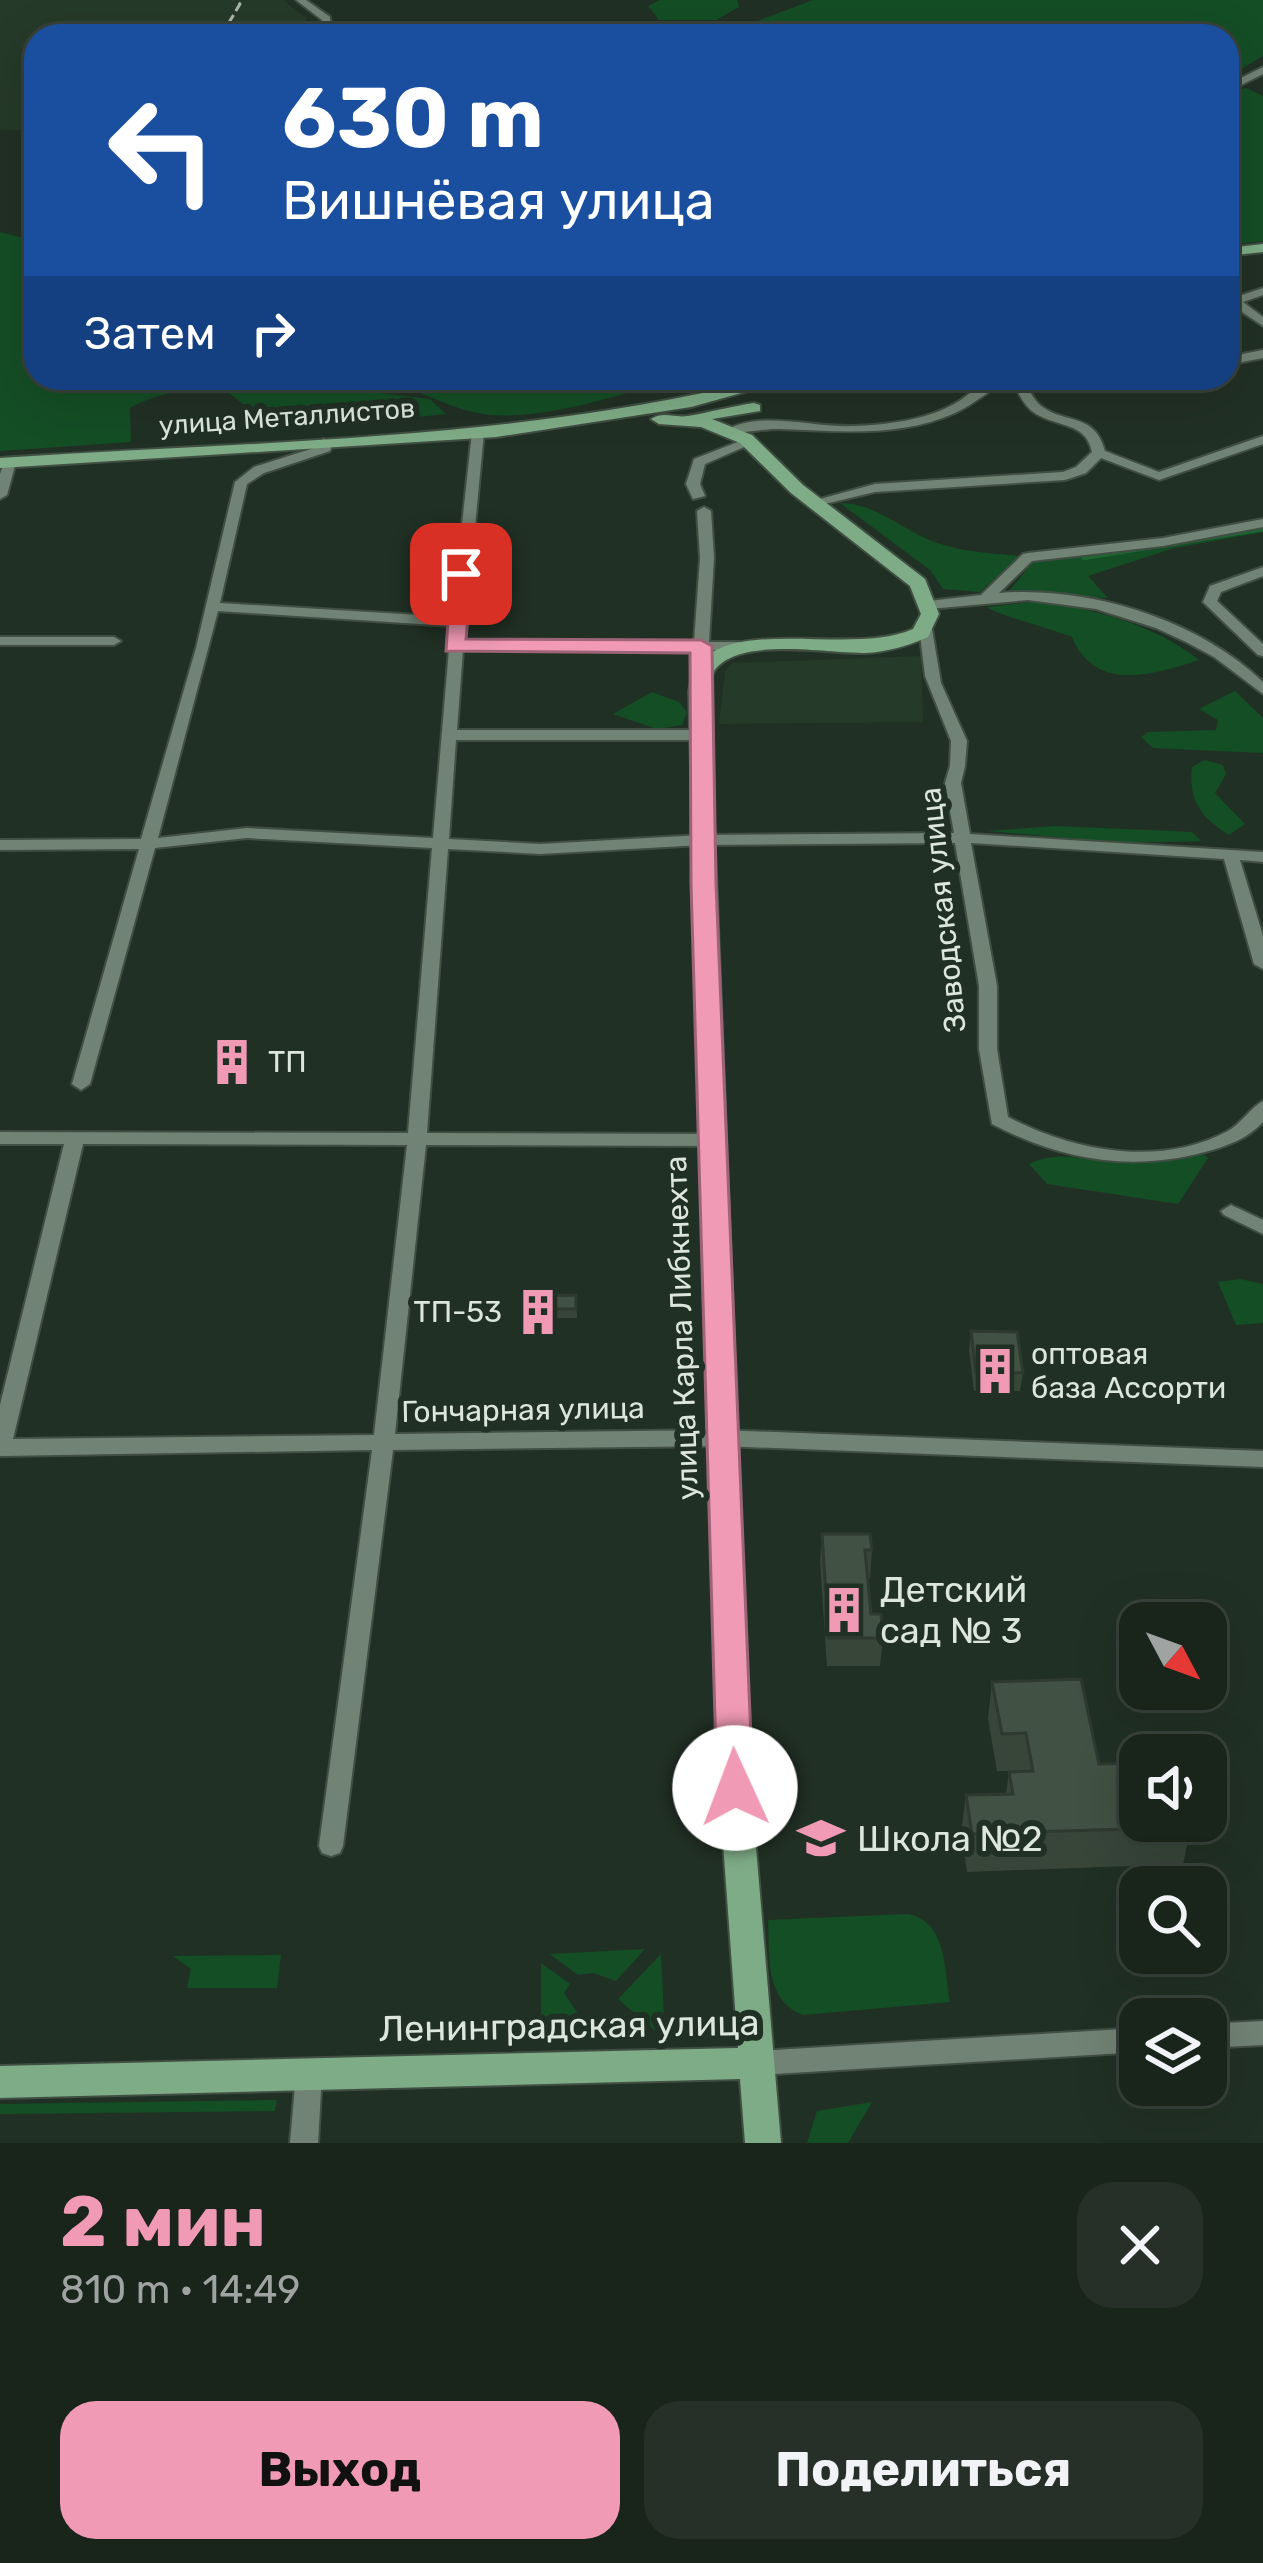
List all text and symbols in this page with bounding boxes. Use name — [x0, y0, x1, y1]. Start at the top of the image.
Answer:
text: 630 m — [282, 68, 544, 168]
icon: left — [84, 72, 240, 228]
text: Вишнёвая улица — [282, 169, 715, 233]
icon: right — [240, 300, 306, 366]
text: Затем — [84, 307, 216, 360]
street label: улица Металлистов — [158, 392, 416, 442]
pin — [410, 523, 512, 625]
icon: arrive — [428, 541, 494, 607]
street label: Заводская улица — [912, 786, 974, 1034]
building icon: ТП — [207, 1037, 257, 1087]
place label: ТП — [268, 1044, 307, 1080]
street label: улица Карла Либкнехта — [658, 1155, 706, 1501]
building icon: ТП-53 — [513, 1287, 563, 1337]
place label: ТП-53 — [413, 1294, 502, 1330]
place label: оптовая база Ассорти — [1031, 1336, 1226, 1406]
building icon: оптовая база Ассорти — [970, 1346, 1020, 1396]
street label: Гончарная улица — [401, 1390, 645, 1430]
place label: Детский сад № 3 — [880, 1568, 1027, 1652]
building icon: Детский сад № 3 — [819, 1585, 869, 1635]
north arrow — [1119, 1602, 1227, 1710]
map controls — [1119, 1602, 1227, 2106]
position arrow — [672, 1725, 798, 1851]
button: sound — [1119, 1734, 1227, 1842]
school or university icon: Школа №2 — [796, 1813, 846, 1863]
place label: Школа №2 — [857, 1817, 1043, 1860]
button: search — [1119, 1866, 1227, 1974]
button: layers — [1119, 1998, 1227, 2106]
street label: Ленинградская улица — [378, 2001, 760, 2050]
text: 2 мин — [60, 2179, 266, 2264]
button: close — [1077, 2182, 1203, 2308]
text: 810 m · 14:49 — [60, 2267, 300, 2313]
button: Выход — [60, 2401, 620, 2539]
button: Поделиться — [644, 2401, 1203, 2539]

